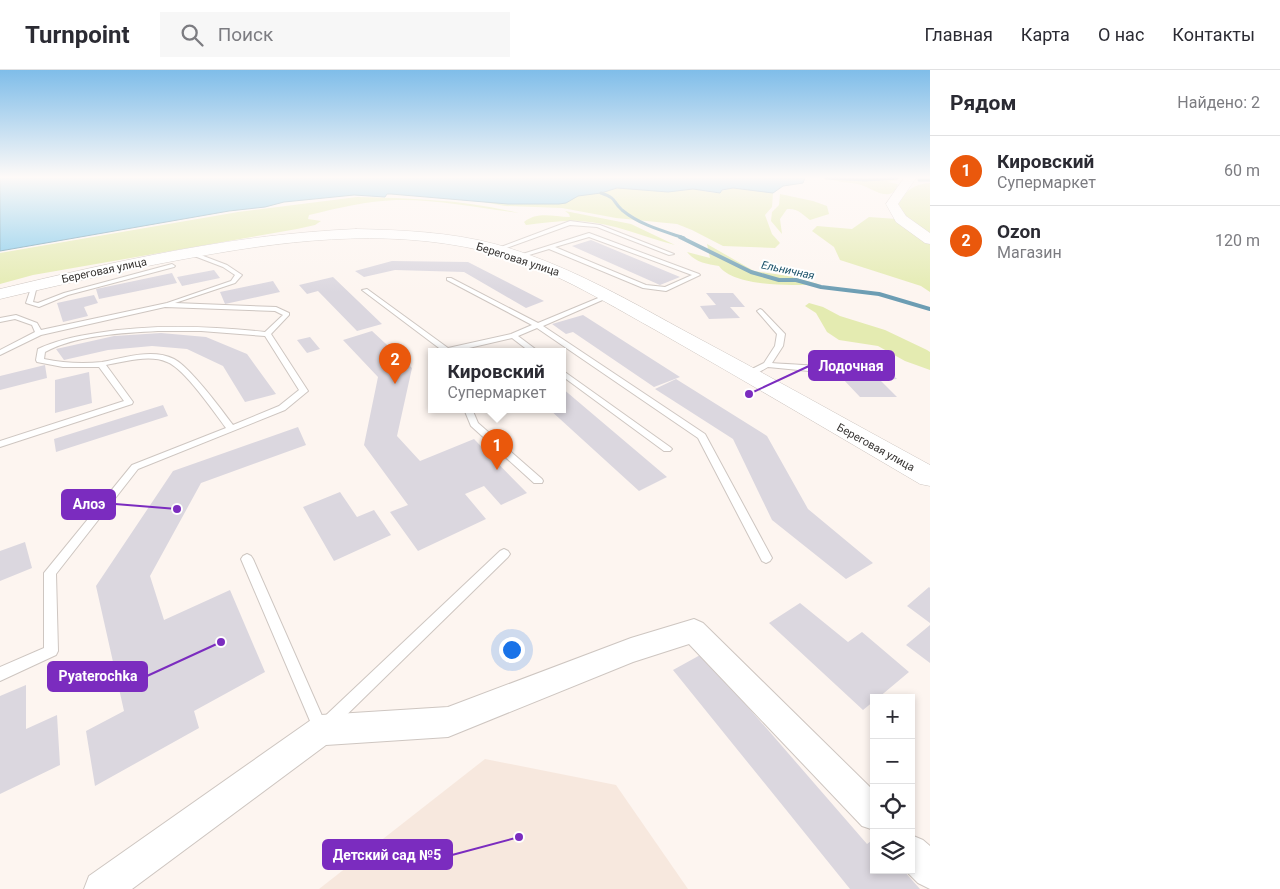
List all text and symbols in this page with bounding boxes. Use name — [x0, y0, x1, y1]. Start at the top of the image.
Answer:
search box — [160, 12, 510, 57]
text: Turnpoint — [25, 21, 130, 49]
icon: search — [178, 21, 206, 49]
text: Поиск — [218, 23, 273, 46]
text: Главная — [924, 24, 993, 45]
text: Карта — [1021, 24, 1070, 45]
text: О нас — [1098, 24, 1144, 45]
text: Контакты — [1172, 24, 1255, 45]
text: Рядом — [950, 91, 1016, 115]
text: Найдено: 2 — [1177, 93, 1260, 112]
text: Кировский — [997, 150, 1094, 173]
text: 1 — [961, 161, 971, 180]
text: 60 m — [1224, 161, 1260, 180]
text: Супермаркет — [997, 173, 1096, 192]
text: Ozon — [997, 220, 1041, 243]
text: 2 — [961, 231, 971, 250]
text: 120 m — [1215, 231, 1260, 250]
street label: Береговая улица — [475, 240, 561, 279]
text: Магазин — [997, 243, 1062, 262]
street label: Береговая улица — [60, 255, 148, 286]
water label: Ельничная — [760, 259, 816, 282]
pin: 2 — [379, 343, 411, 384]
popup — [428, 348, 566, 413]
callout: Лодочная — [809, 351, 894, 380]
text: Лодочная — [818, 358, 884, 374]
text: Кировский — [448, 360, 545, 383]
text: Супермаркет — [448, 383, 546, 402]
street label: Береговая улица — [835, 421, 917, 474]
pin: 1 — [481, 429, 513, 470]
callout: Алоэ — [62, 490, 115, 519]
text: Алоэ — [73, 496, 105, 512]
your location — [499, 637, 525, 663]
callout: Pyaterochka — [48, 662, 147, 691]
text: Pyaterochka — [59, 668, 138, 684]
map controls — [870, 694, 915, 874]
button: + — [870, 694, 915, 739]
button: − — [870, 739, 915, 784]
button: locate — [870, 784, 915, 829]
button: layers — [870, 829, 915, 874]
callout: Детский сад №5 — [323, 840, 452, 869]
text: Детский сад №5 — [333, 847, 441, 863]

